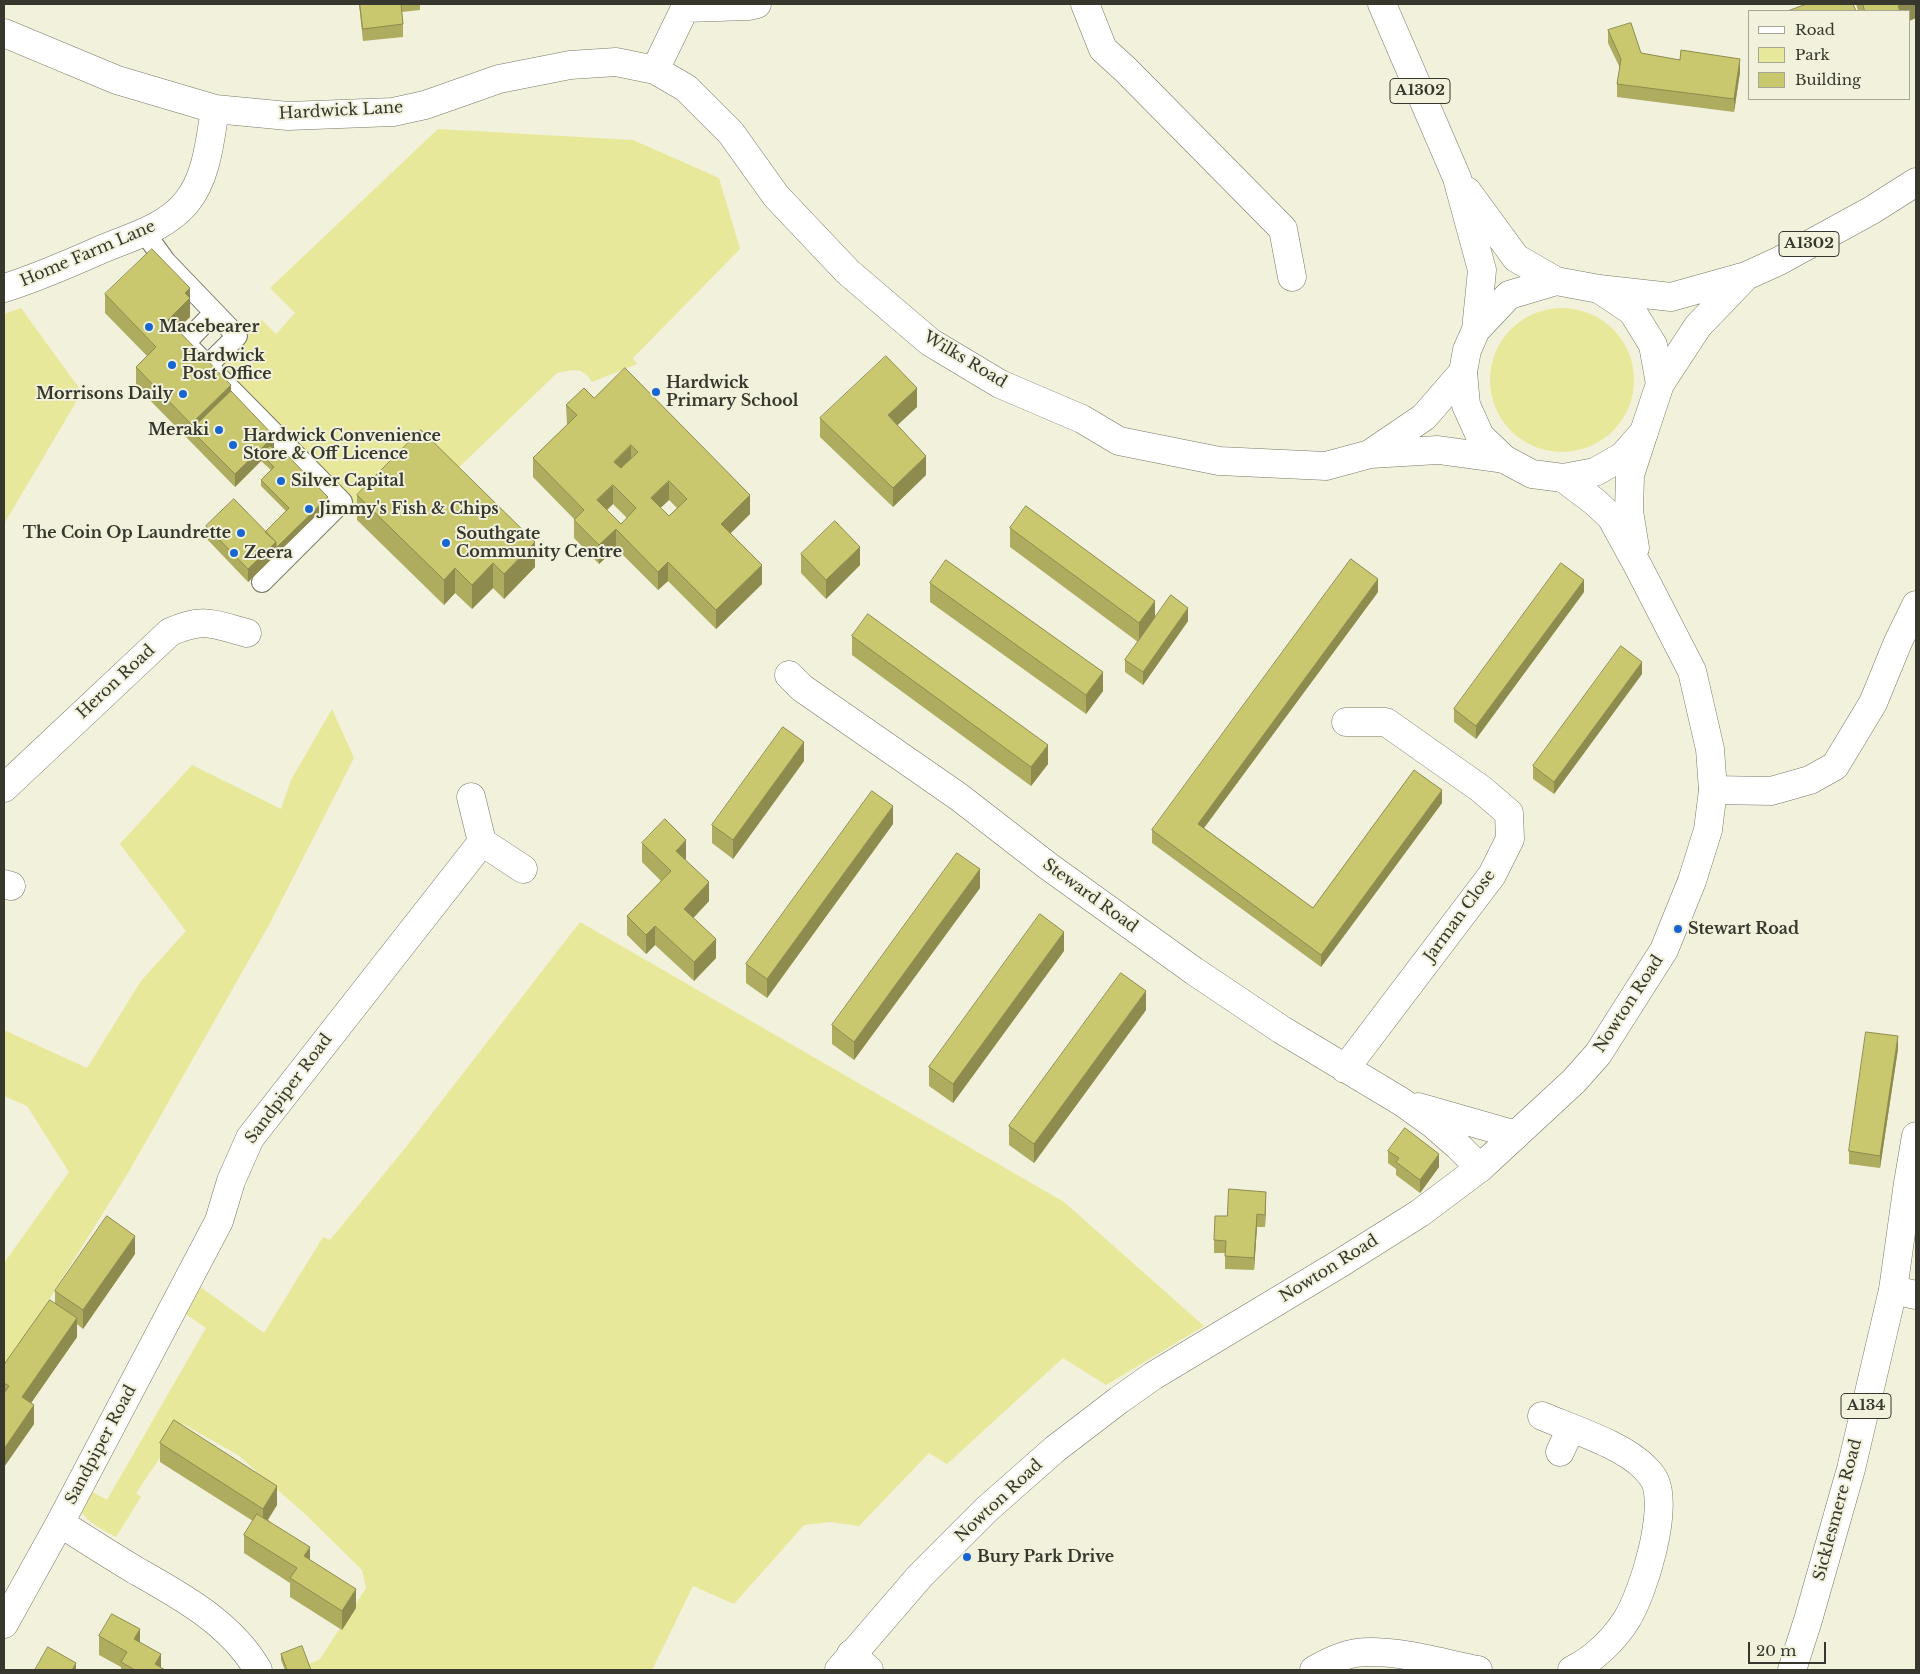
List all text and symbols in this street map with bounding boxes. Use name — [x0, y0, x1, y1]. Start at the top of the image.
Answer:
legend — [1748, 10, 1910, 100]
text: Road — [1795, 20, 1835, 39]
text: Park — [1795, 45, 1830, 64]
text: Building — [1795, 70, 1861, 89]
road number: A1302 — [1390, 78, 1450, 104]
street label: Hardwick Lane — [278, 98, 404, 124]
street label: Home Farm Lane — [18, 217, 158, 291]
road number: A1302 — [1779, 232, 1839, 256]
place label: Macebearer — [159, 317, 259, 337]
marker: Macebearer — [143, 321, 155, 333]
street label: Wilks Road — [920, 328, 1010, 392]
place label: Hardwick Post Office — [182, 346, 272, 384]
marker: Hardwick Post Office — [166, 359, 178, 371]
place label: Hardwick Primary School — [666, 373, 799, 411]
place label: Morrisons Daily — [36, 384, 173, 404]
marker: Hardwick Primary School — [650, 386, 662, 398]
marker: Morrisons Daily — [177, 388, 189, 400]
place label: Meraki — [148, 420, 209, 440]
marker: Meraki — [213, 424, 225, 436]
place label: Hardwick Convenience Store & Off Licence — [243, 426, 441, 464]
marker: Hardwick Convenience Store & Off Licence — [227, 439, 239, 451]
place label: Silver Capital — [291, 471, 404, 491]
marker: Silver Capital — [275, 475, 287, 487]
place label: Jimmy's Fish & Chips — [319, 499, 499, 519]
marker: Jimmy's Fish & Chips — [303, 503, 315, 515]
place label: The Coin Op Laundrette — [23, 523, 231, 543]
place label: Southgate Community Centre — [456, 524, 622, 562]
marker: The Coin Op Laundrette — [235, 527, 247, 539]
marker: Southgate Community Centre — [440, 537, 452, 549]
place label: Zeera — [244, 543, 293, 563]
marker: Zeera — [228, 547, 240, 559]
street label: Heron Road — [73, 641, 159, 723]
street label: Steward Road — [1039, 855, 1141, 937]
street label: Jarman Close — [1420, 866, 1500, 966]
place label: Stewart Road — [1688, 919, 1799, 939]
marker: Stewart Road — [1672, 923, 1684, 935]
street label: Nowton Road — [1590, 952, 1668, 1056]
street label: Sandpiper Road — [242, 1030, 336, 1148]
street label: Nowton Road — [1276, 1231, 1382, 1307]
street label: Sandpiper Road — [62, 1382, 140, 1508]
road number: A134 — [1841, 1394, 1891, 1418]
street label: Sicklesmere Road — [1810, 1437, 1866, 1583]
street label: Nowton Road — [951, 1456, 1047, 1546]
place label: Bury Park Drive — [977, 1547, 1114, 1567]
marker: Bury Park Drive — [961, 1551, 973, 1563]
scale bar — [1750, 1632, 1828, 1664]
text: 20 m — [1756, 1641, 1796, 1660]

